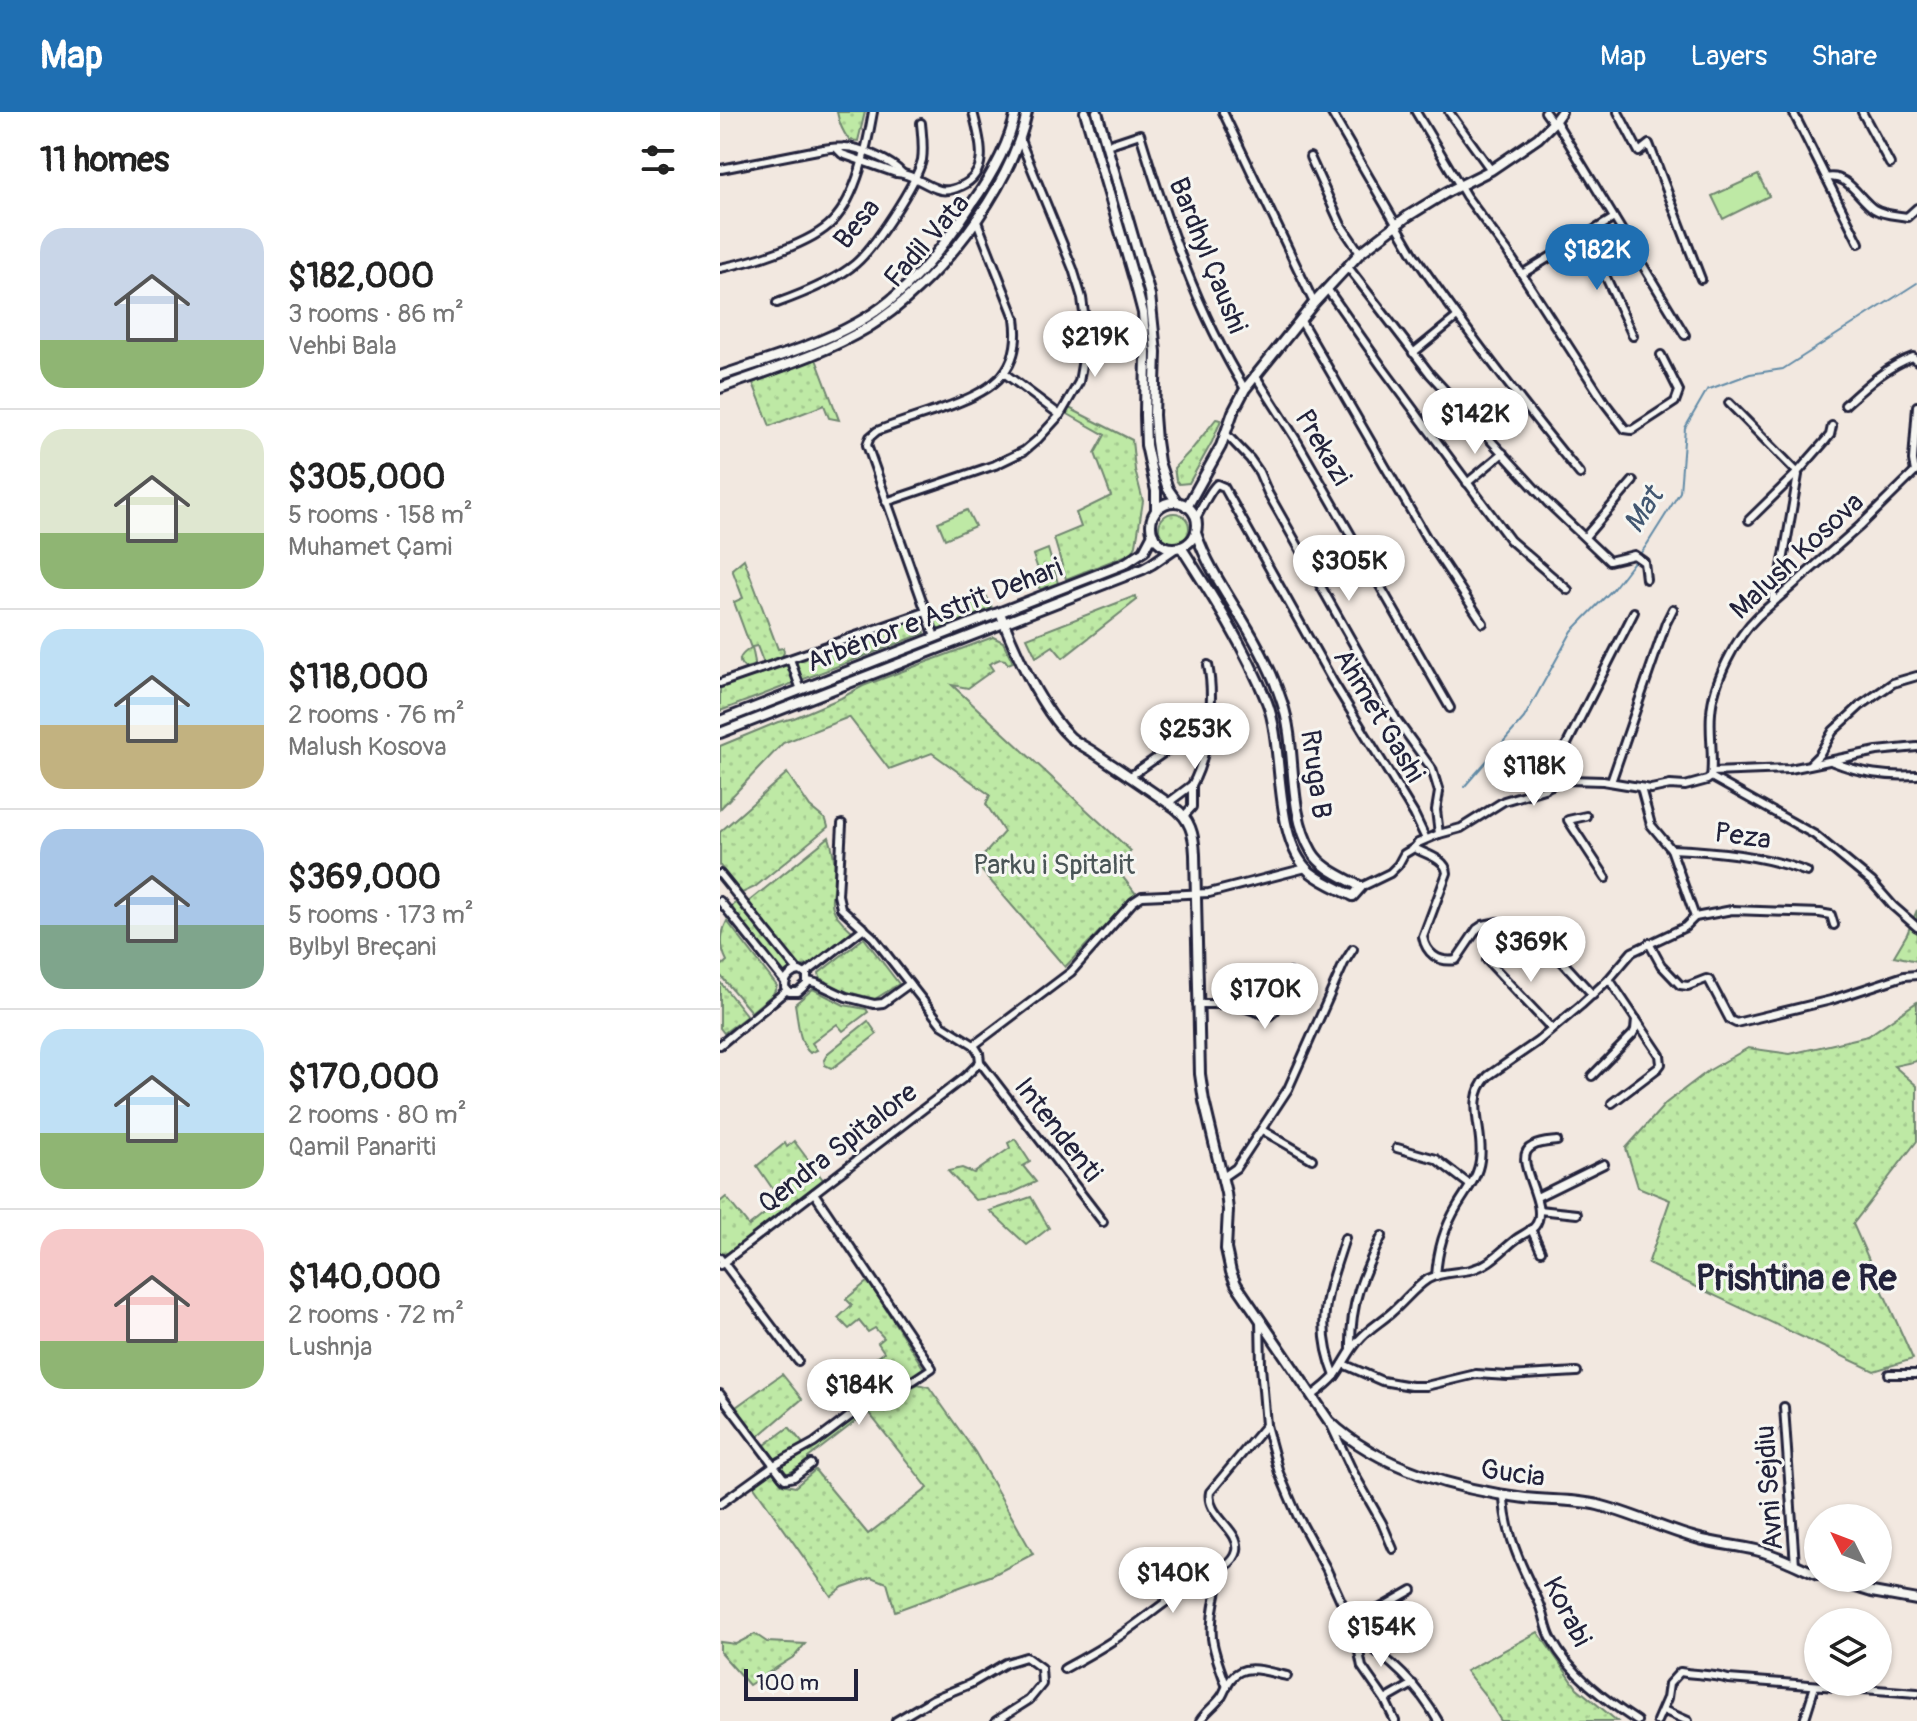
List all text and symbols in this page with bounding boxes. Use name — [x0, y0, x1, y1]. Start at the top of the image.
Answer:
text: Map — [40, 32, 103, 80]
text: Map — [1600, 39, 1646, 74]
text: Layers — [1690, 39, 1767, 74]
text: Share — [1811, 39, 1877, 74]
icon: filters — [636, 138, 680, 182]
text: 11 homes — [40, 139, 169, 182]
street label: Bardhyl Çaushi — [1161, 173, 1255, 339]
street label: Fadil Vata — [877, 187, 977, 295]
street label: Besa — [826, 191, 888, 256]
pin: $182K — [1541, 224, 1653, 292]
text: $182K — [1563, 234, 1631, 266]
text: $182,000 — [288, 255, 434, 298]
icon: home — [104, 260, 200, 356]
text: 3 rooms · 86 m² — [288, 298, 464, 330]
pin: $219K — [1039, 311, 1151, 379]
text: $219K — [1061, 321, 1129, 353]
text: Vehbi Bala — [288, 330, 397, 362]
pin: $142K — [1419, 388, 1531, 456]
text: $142K — [1440, 398, 1510, 430]
street label: Prekazi — [1286, 403, 1359, 492]
text: $305,000 — [288, 456, 445, 499]
icon: home — [104, 461, 200, 557]
water label: Mat — [1615, 478, 1673, 540]
street label: Malush Kosova — [1723, 485, 1871, 627]
text: 5 rooms · 158 m² — [288, 499, 473, 531]
text: Muhamet Çami — [288, 531, 452, 563]
pin: $305K — [1293, 535, 1405, 603]
text: $305K — [1311, 545, 1387, 577]
street label: Arbënor e Astrit Dehari — [802, 550, 1067, 680]
street label: Ahmet Gashi — [1325, 643, 1432, 789]
text: $118,000 — [288, 656, 428, 699]
icon: home — [104, 661, 200, 757]
text: 2 rooms · 76 m² — [288, 699, 465, 731]
pin: $253K — [1139, 703, 1251, 771]
text: $253K — [1159, 713, 1231, 745]
street label: Rruga B — [1292, 728, 1339, 821]
text: Malush Kosova — [288, 731, 447, 763]
pin: $118K — [1478, 740, 1590, 808]
text: $118K — [1502, 750, 1566, 782]
street label: Peza — [1712, 815, 1773, 858]
park label: Parku i Spitalit — [973, 848, 1136, 883]
text: $369,000 — [288, 856, 441, 899]
icon: home — [104, 861, 200, 957]
text: 5 rooms · 173 m² — [288, 899, 474, 931]
pin: $369K — [1475, 916, 1587, 984]
text: $369K — [1495, 926, 1567, 958]
text: Bylbyl Breçani — [288, 931, 436, 963]
pin: $170K — [1209, 963, 1321, 1031]
text: $170K — [1229, 973, 1301, 1005]
text: $170,000 — [288, 1056, 439, 1099]
icon: home — [104, 1061, 200, 1157]
street label: Intendenti — [1006, 1071, 1109, 1189]
street label: Qendra Spitalore — [751, 1075, 925, 1221]
text: 2 rooms · 80 m² — [288, 1099, 467, 1131]
text: Qamil Panariti — [288, 1131, 436, 1163]
text: $140,000 — [288, 1256, 441, 1299]
district label: Prishtina e Re — [1695, 1256, 1898, 1301]
icon: home — [104, 1261, 200, 1357]
text: 2 rooms · 72 m² — [288, 1299, 464, 1331]
text: Lushnja — [288, 1331, 372, 1363]
pin: $184K — [803, 1359, 915, 1427]
text: $184K — [825, 1369, 893, 1401]
street label: Avni Sejdiu — [1748, 1424, 1791, 1552]
street label: Gucia — [1478, 1452, 1547, 1495]
north arrow — [1804, 1504, 1892, 1592]
map controls — [1804, 1504, 1892, 1696]
pin: $140K — [1117, 1547, 1229, 1615]
text: $140K — [1137, 1557, 1209, 1589]
street label: Korabi — [1534, 1571, 1599, 1652]
pin: $154K — [1325, 1601, 1437, 1669]
button: layers — [1804, 1608, 1892, 1696]
text: $154K — [1346, 1611, 1416, 1643]
scale bar — [744, 1665, 858, 1701]
text: 100 m — [756, 1669, 819, 1697]

